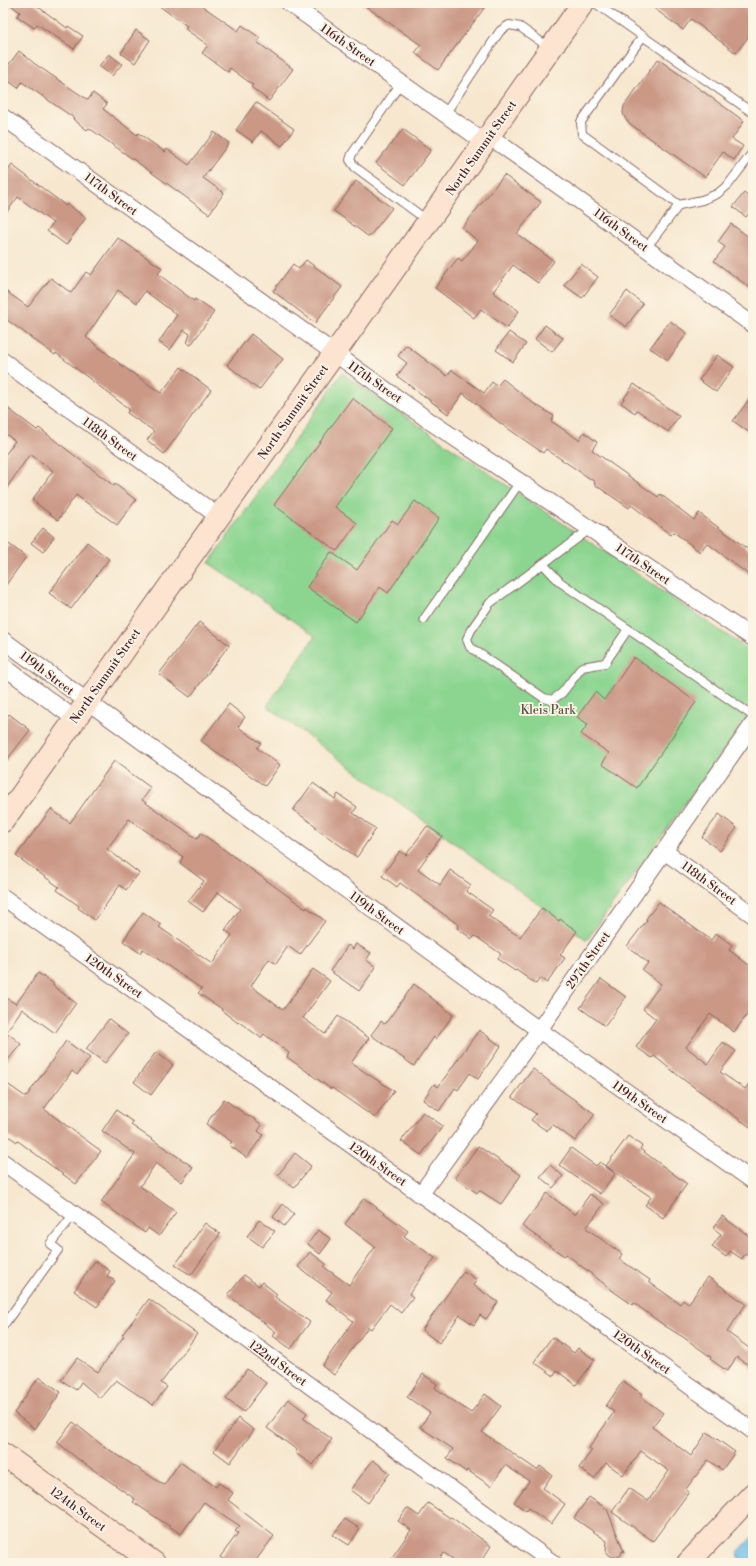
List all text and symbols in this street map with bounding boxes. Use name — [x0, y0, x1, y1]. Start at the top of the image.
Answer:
street label: 116th Street — [317, 21, 379, 70]
street label: North Summit Street — [443, 97, 520, 199]
street label: 117th Street — [81, 170, 141, 219]
street label: 116th Street — [590, 205, 652, 256]
street label: 117th Street — [345, 358, 405, 407]
street label: North Summit Street — [255, 361, 332, 463]
street label: 118th Street — [79, 414, 141, 465]
street label: 117th Street — [613, 541, 674, 589]
street label: North Summit Street — [67, 625, 144, 727]
street label: 119th Street — [17, 648, 77, 699]
park label: Kleis Park — [520, 703, 576, 718]
street label: 118th Street — [678, 858, 740, 909]
street label: 119th Street — [346, 888, 408, 939]
street label: 297th Street — [563, 928, 614, 992]
street label: 120th Street — [82, 951, 146, 1002]
street label: 119th Street — [609, 1078, 671, 1127]
street label: 120th Street — [346, 1139, 410, 1190]
street label: 120th Street — [610, 1327, 674, 1378]
street label: 122nd Street — [246, 1337, 310, 1390]
street label: 124th Street — [47, 1484, 109, 1535]

